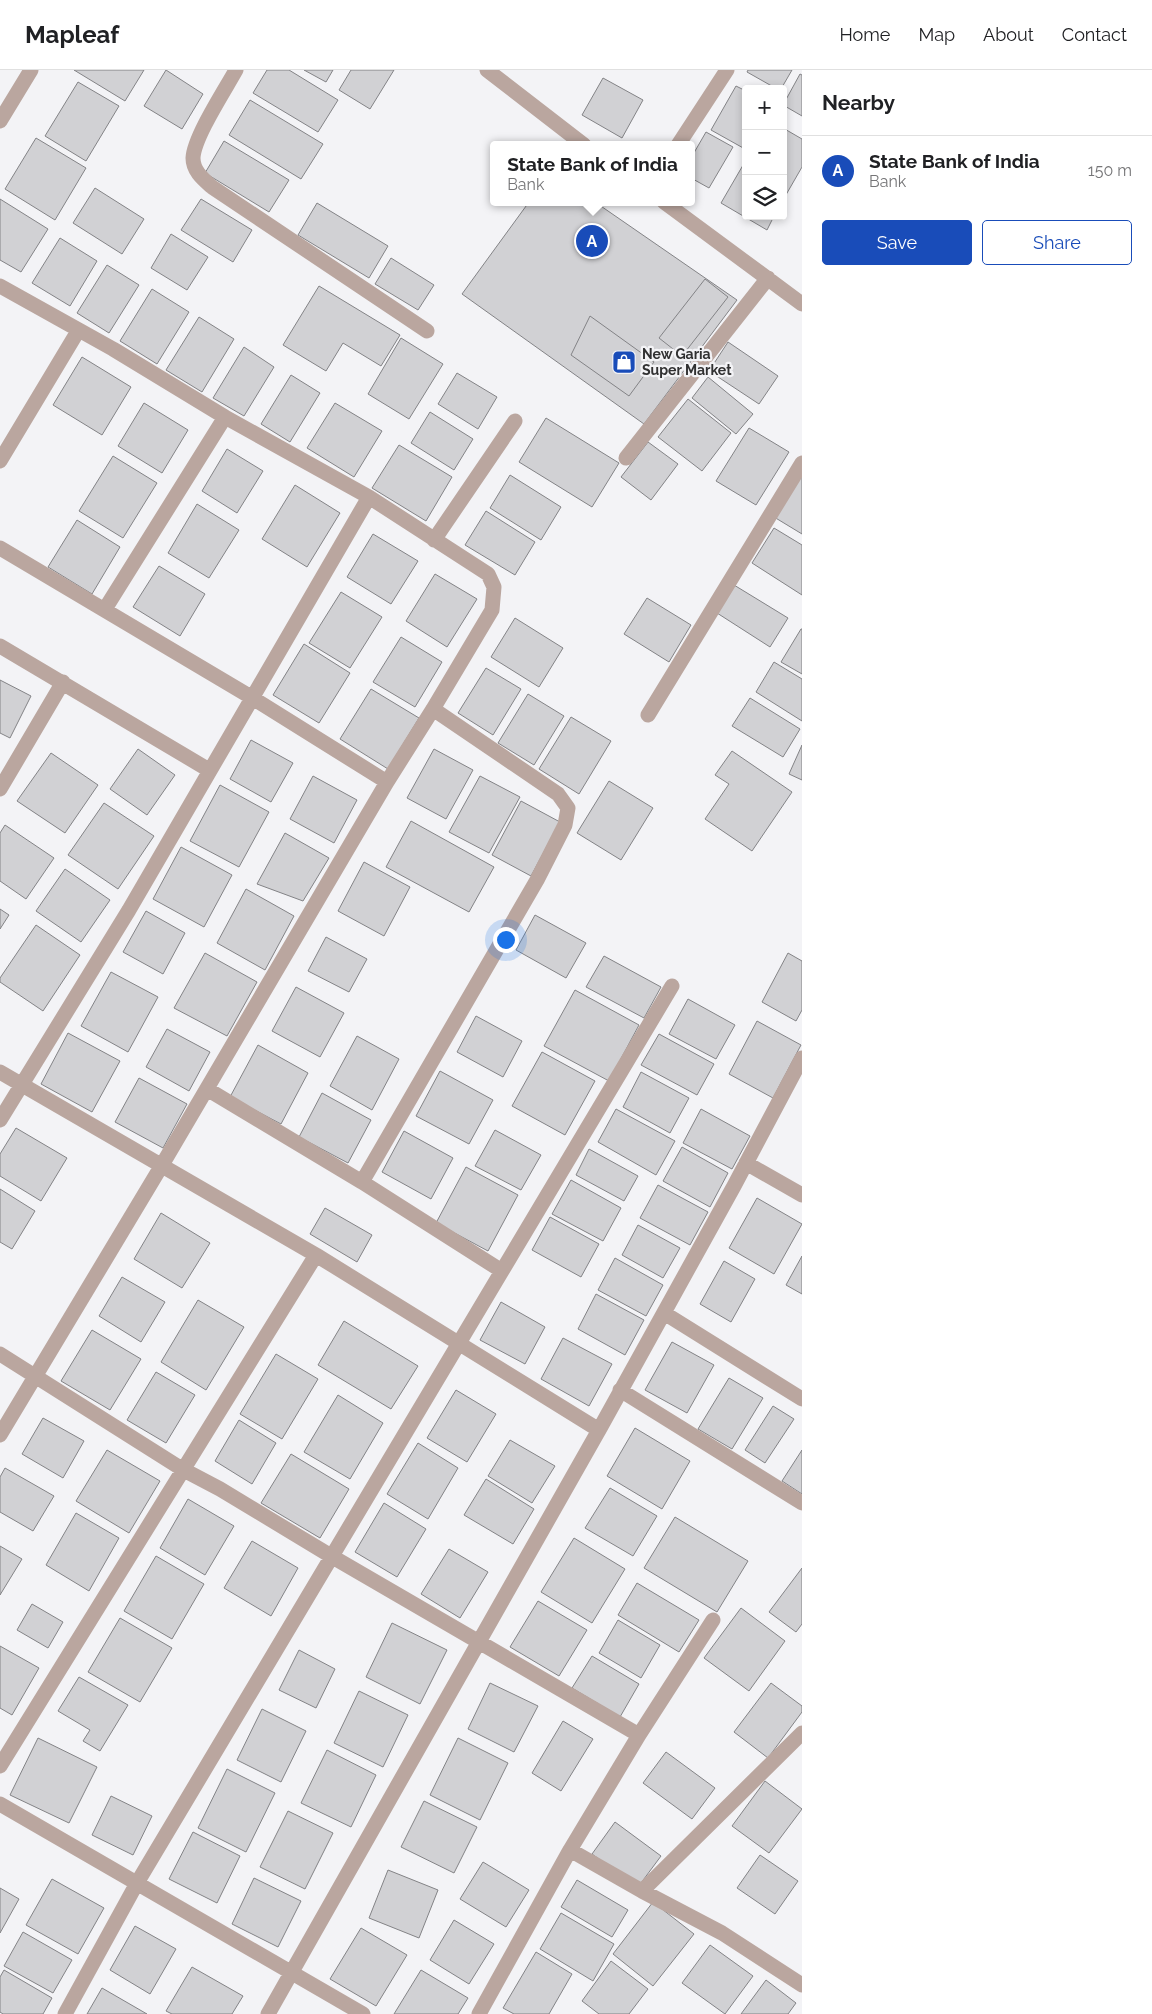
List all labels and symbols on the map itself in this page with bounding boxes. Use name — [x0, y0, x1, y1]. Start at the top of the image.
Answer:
pin: A — [576, 222, 608, 260]
place label: New Garia Super Market — [642, 346, 732, 378]
shop icon: New Garia Super Market — [611, 349, 637, 375]
your location — [493, 927, 519, 953]

